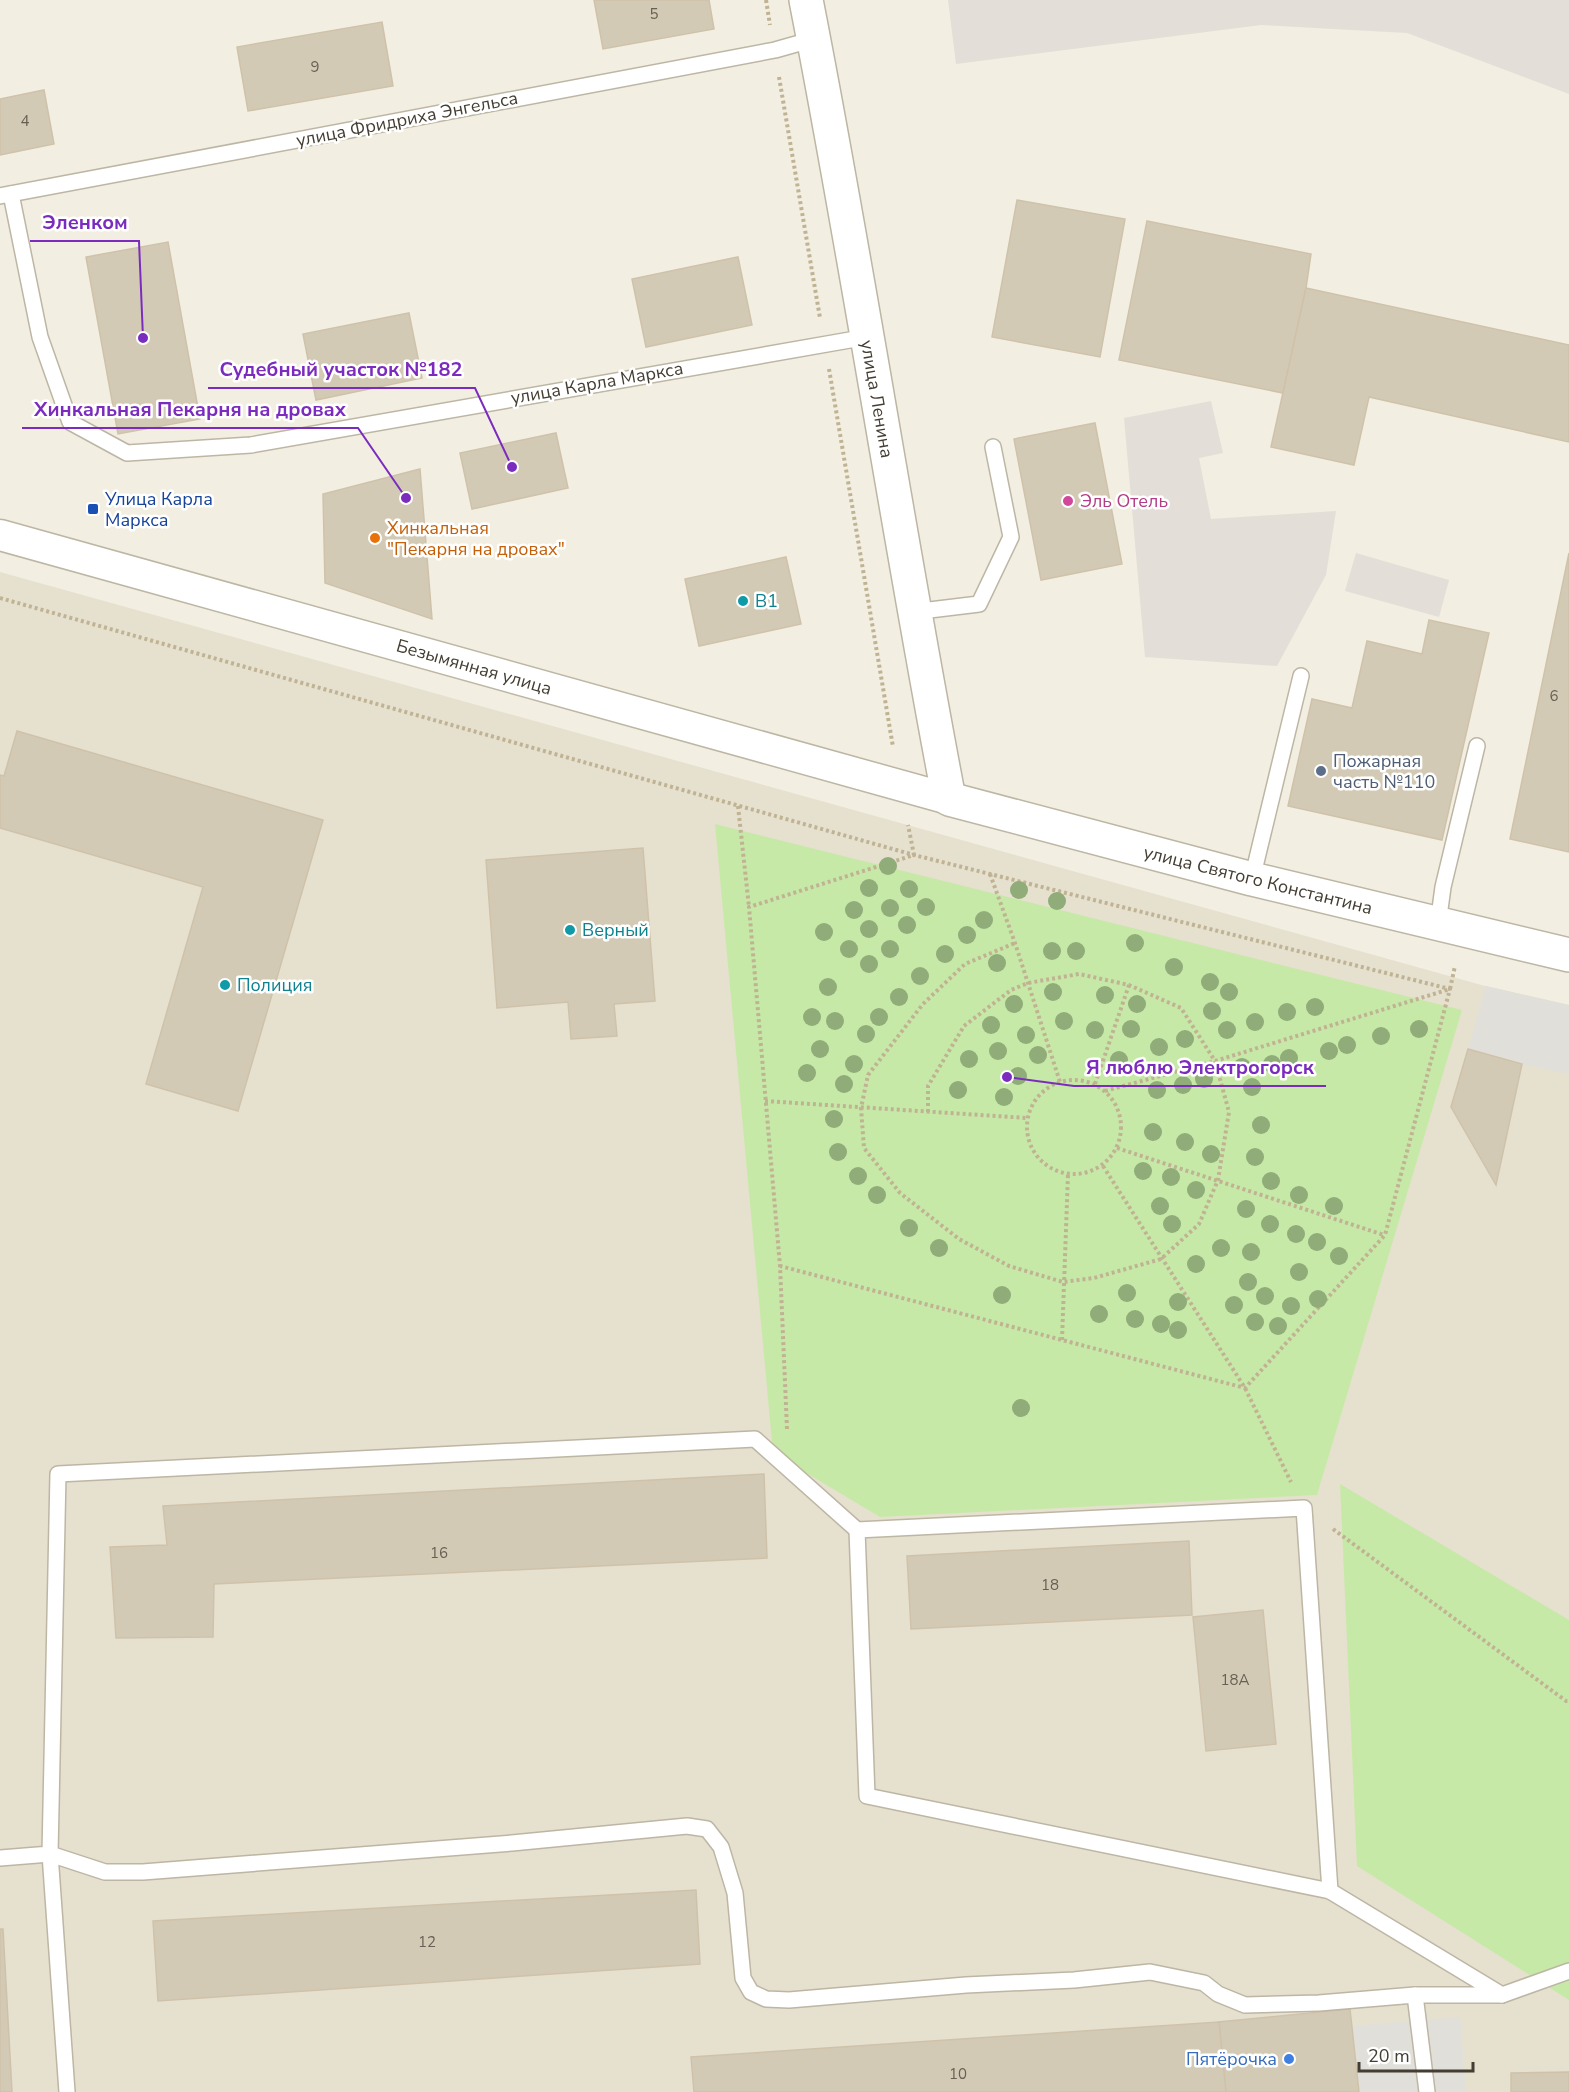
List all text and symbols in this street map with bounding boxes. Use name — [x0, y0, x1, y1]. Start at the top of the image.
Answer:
house number: 5 — [649, 4, 659, 24]
house number: 9 — [310, 57, 320, 77]
street label: улица Фридриха Энгельса — [294, 86, 520, 152]
house number: 4 — [20, 111, 30, 131]
callout: Эленком — [30, 203, 139, 241]
text: Эленком — [42, 209, 128, 236]
street label: улица Ленина — [855, 338, 899, 460]
callout: Судебный участок №182 — [208, 350, 475, 388]
text: Судебный участок №182 — [219, 356, 463, 383]
street label: улица Карла Маркса — [509, 356, 685, 410]
callout: Хинкальная Пекарня на дровах — [22, 390, 358, 428]
text: Хинкальная Пекарня на дровах — [33, 396, 347, 423]
place label: Улица Карла Маркса — [104, 487, 213, 532]
place label: Эль Отель — [1080, 489, 1168, 513]
marker: Эль Отель — [1061, 494, 1075, 508]
marker: Улица Карла Маркса — [86, 502, 100, 516]
place label: Хинкальная "Пекарня на дровах" — [387, 516, 565, 561]
marker: Хинкальная "Пекарня на дровах" — [368, 531, 382, 545]
place label: B1 — [755, 589, 778, 613]
marker: B1 — [736, 594, 750, 608]
street label: Безымянная улица — [393, 633, 555, 701]
house number: 6 — [1549, 686, 1559, 706]
place label: Пожарная часть №110 — [1333, 749, 1435, 794]
marker: Пожарная часть №110 — [1314, 764, 1328, 778]
street label: улица Святого Константина — [1141, 840, 1375, 920]
place label: Верный — [582, 918, 649, 942]
marker: Верный — [563, 923, 577, 937]
place label: Полиция — [237, 973, 312, 997]
marker: Полиция — [218, 978, 232, 992]
callout: Я люблю Электрогорск — [1074, 1048, 1326, 1086]
text: Я люблю Электрогорск — [1086, 1054, 1315, 1081]
house number: 16 — [430, 1543, 448, 1563]
house number: 18 — [1041, 1575, 1059, 1595]
house number: 18А — [1221, 1670, 1250, 1690]
house number: 12 — [418, 1932, 436, 1952]
scale bar — [1359, 2035, 1473, 2073]
text: 20 m — [1368, 2044, 1410, 2068]
place label: Пятёрочка — [1186, 2047, 1277, 2071]
marker: Пятёрочка — [1282, 2052, 1296, 2066]
house number: 10 — [949, 2064, 967, 2084]

